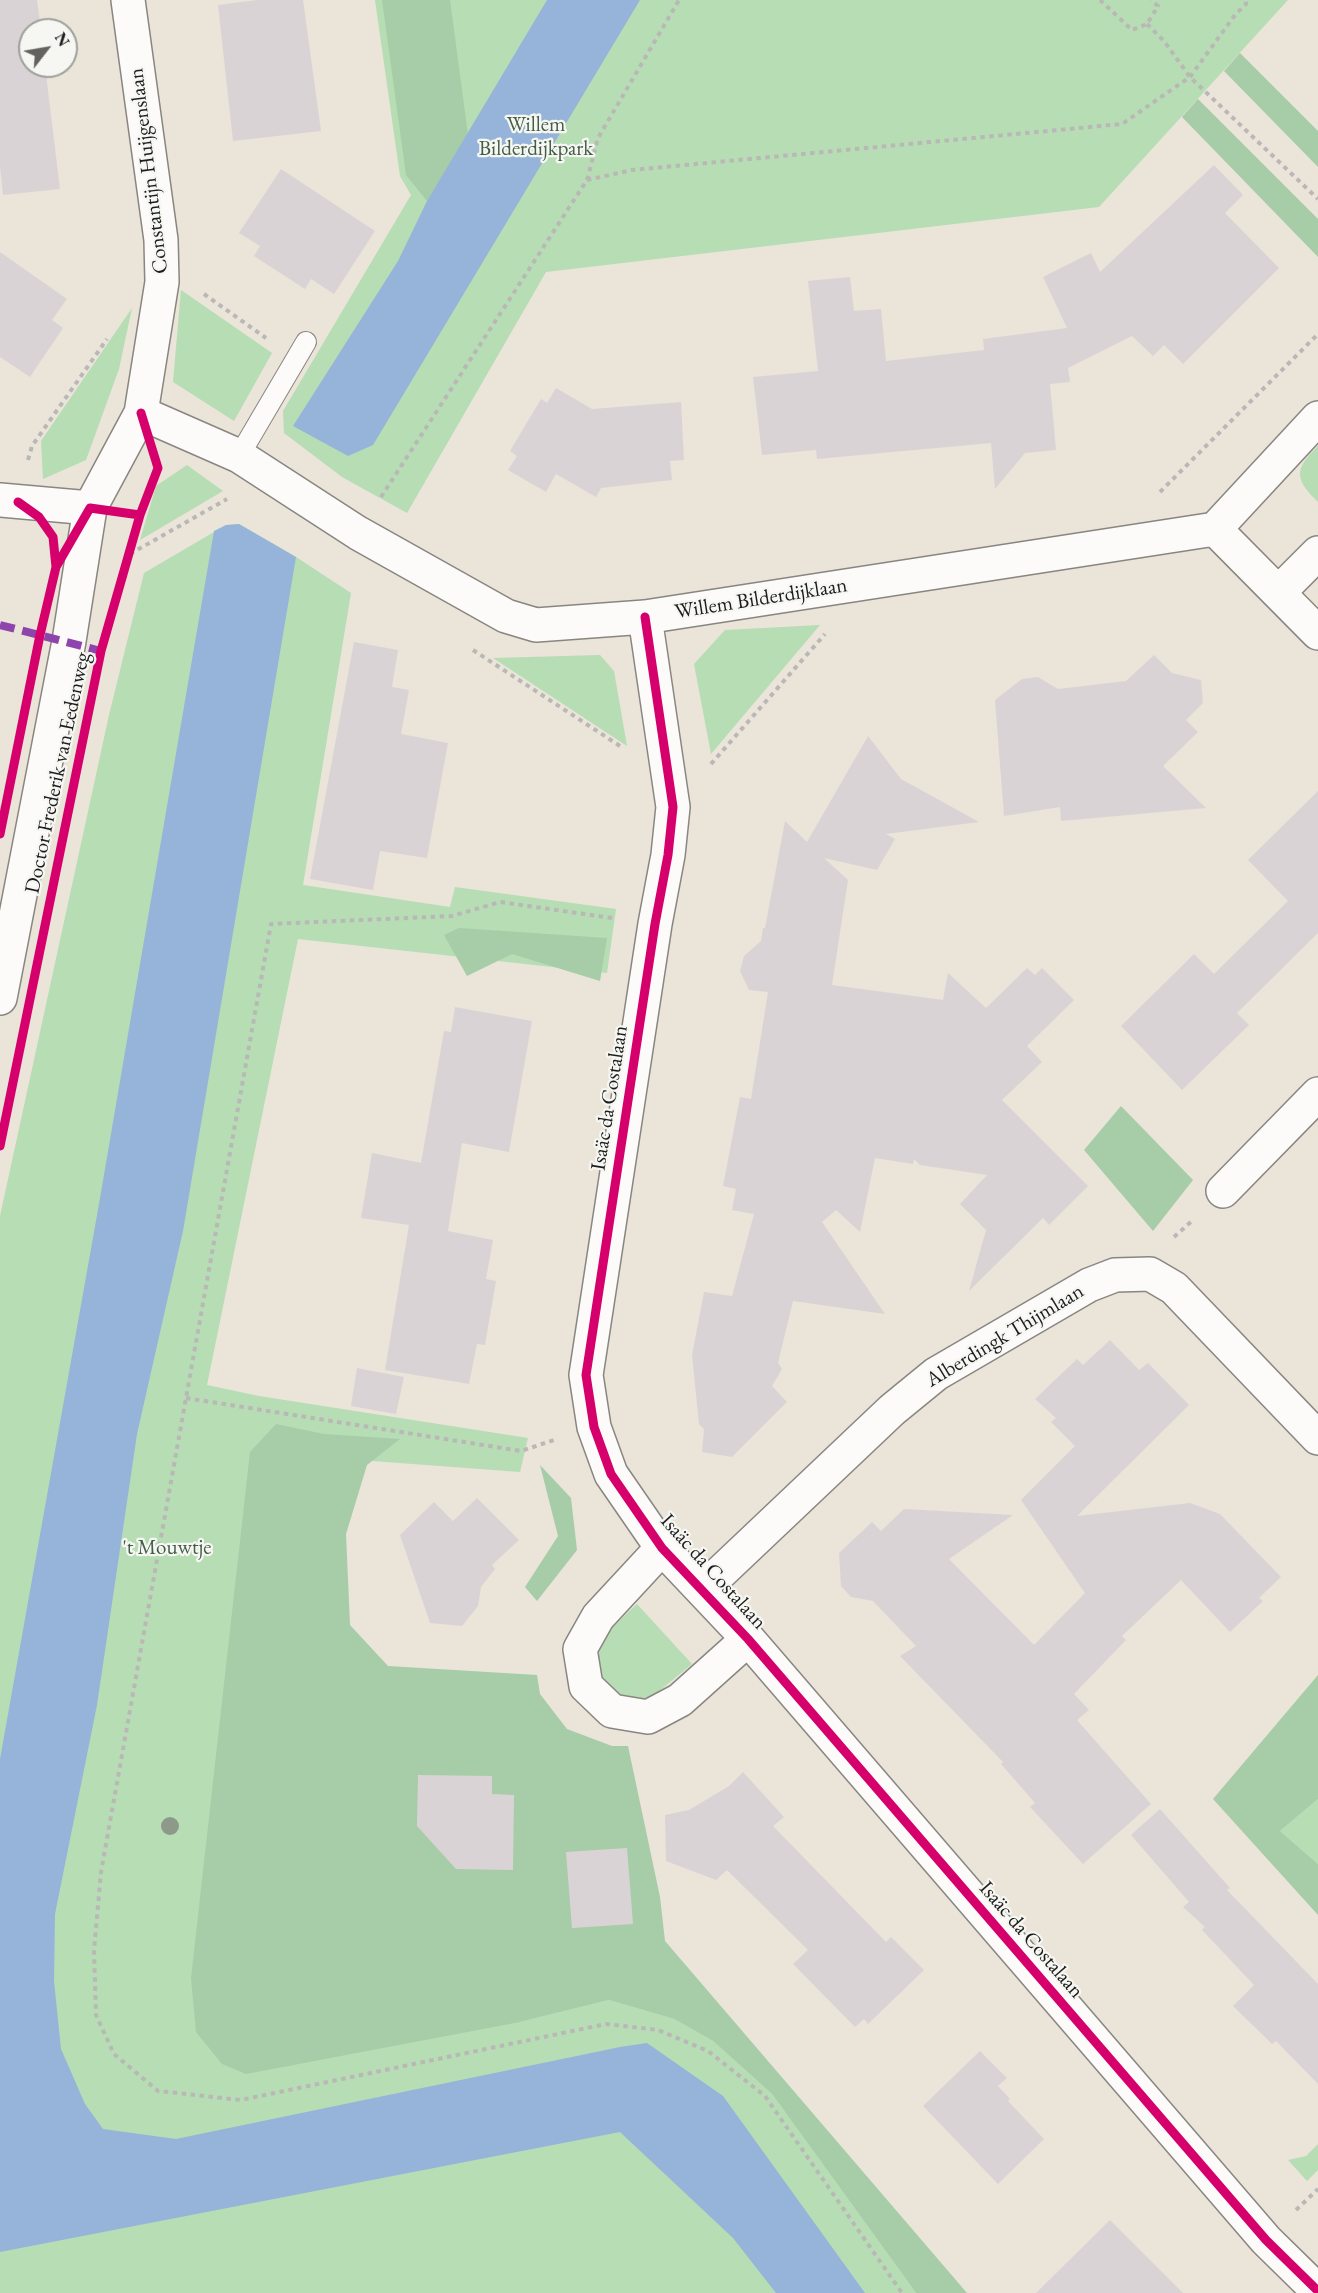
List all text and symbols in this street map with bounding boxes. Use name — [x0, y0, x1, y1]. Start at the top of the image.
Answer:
north arrow — [18, 18, 78, 78]
text: N — [50, 29, 74, 50]
street label: Constantijn Huijgenslaan — [124, 67, 174, 275]
park label: Willem Bilderdijkpark — [479, 112, 593, 162]
street label: Willem Bilderdijklaan — [673, 573, 849, 625]
street label: Doctor Frederik van Eedenweg — [20, 650, 96, 896]
street label: Isaäc da Costalaan — [586, 1024, 634, 1172]
street label: Alberdingk Thijmlaan — [922, 1279, 1088, 1393]
street label: Isaäc da Costalaan — [655, 1509, 771, 1635]
park label: 't Mouwtje — [123, 1535, 211, 1561]
street label: Isaäc da Costalaan — [973, 1876, 1089, 2004]

